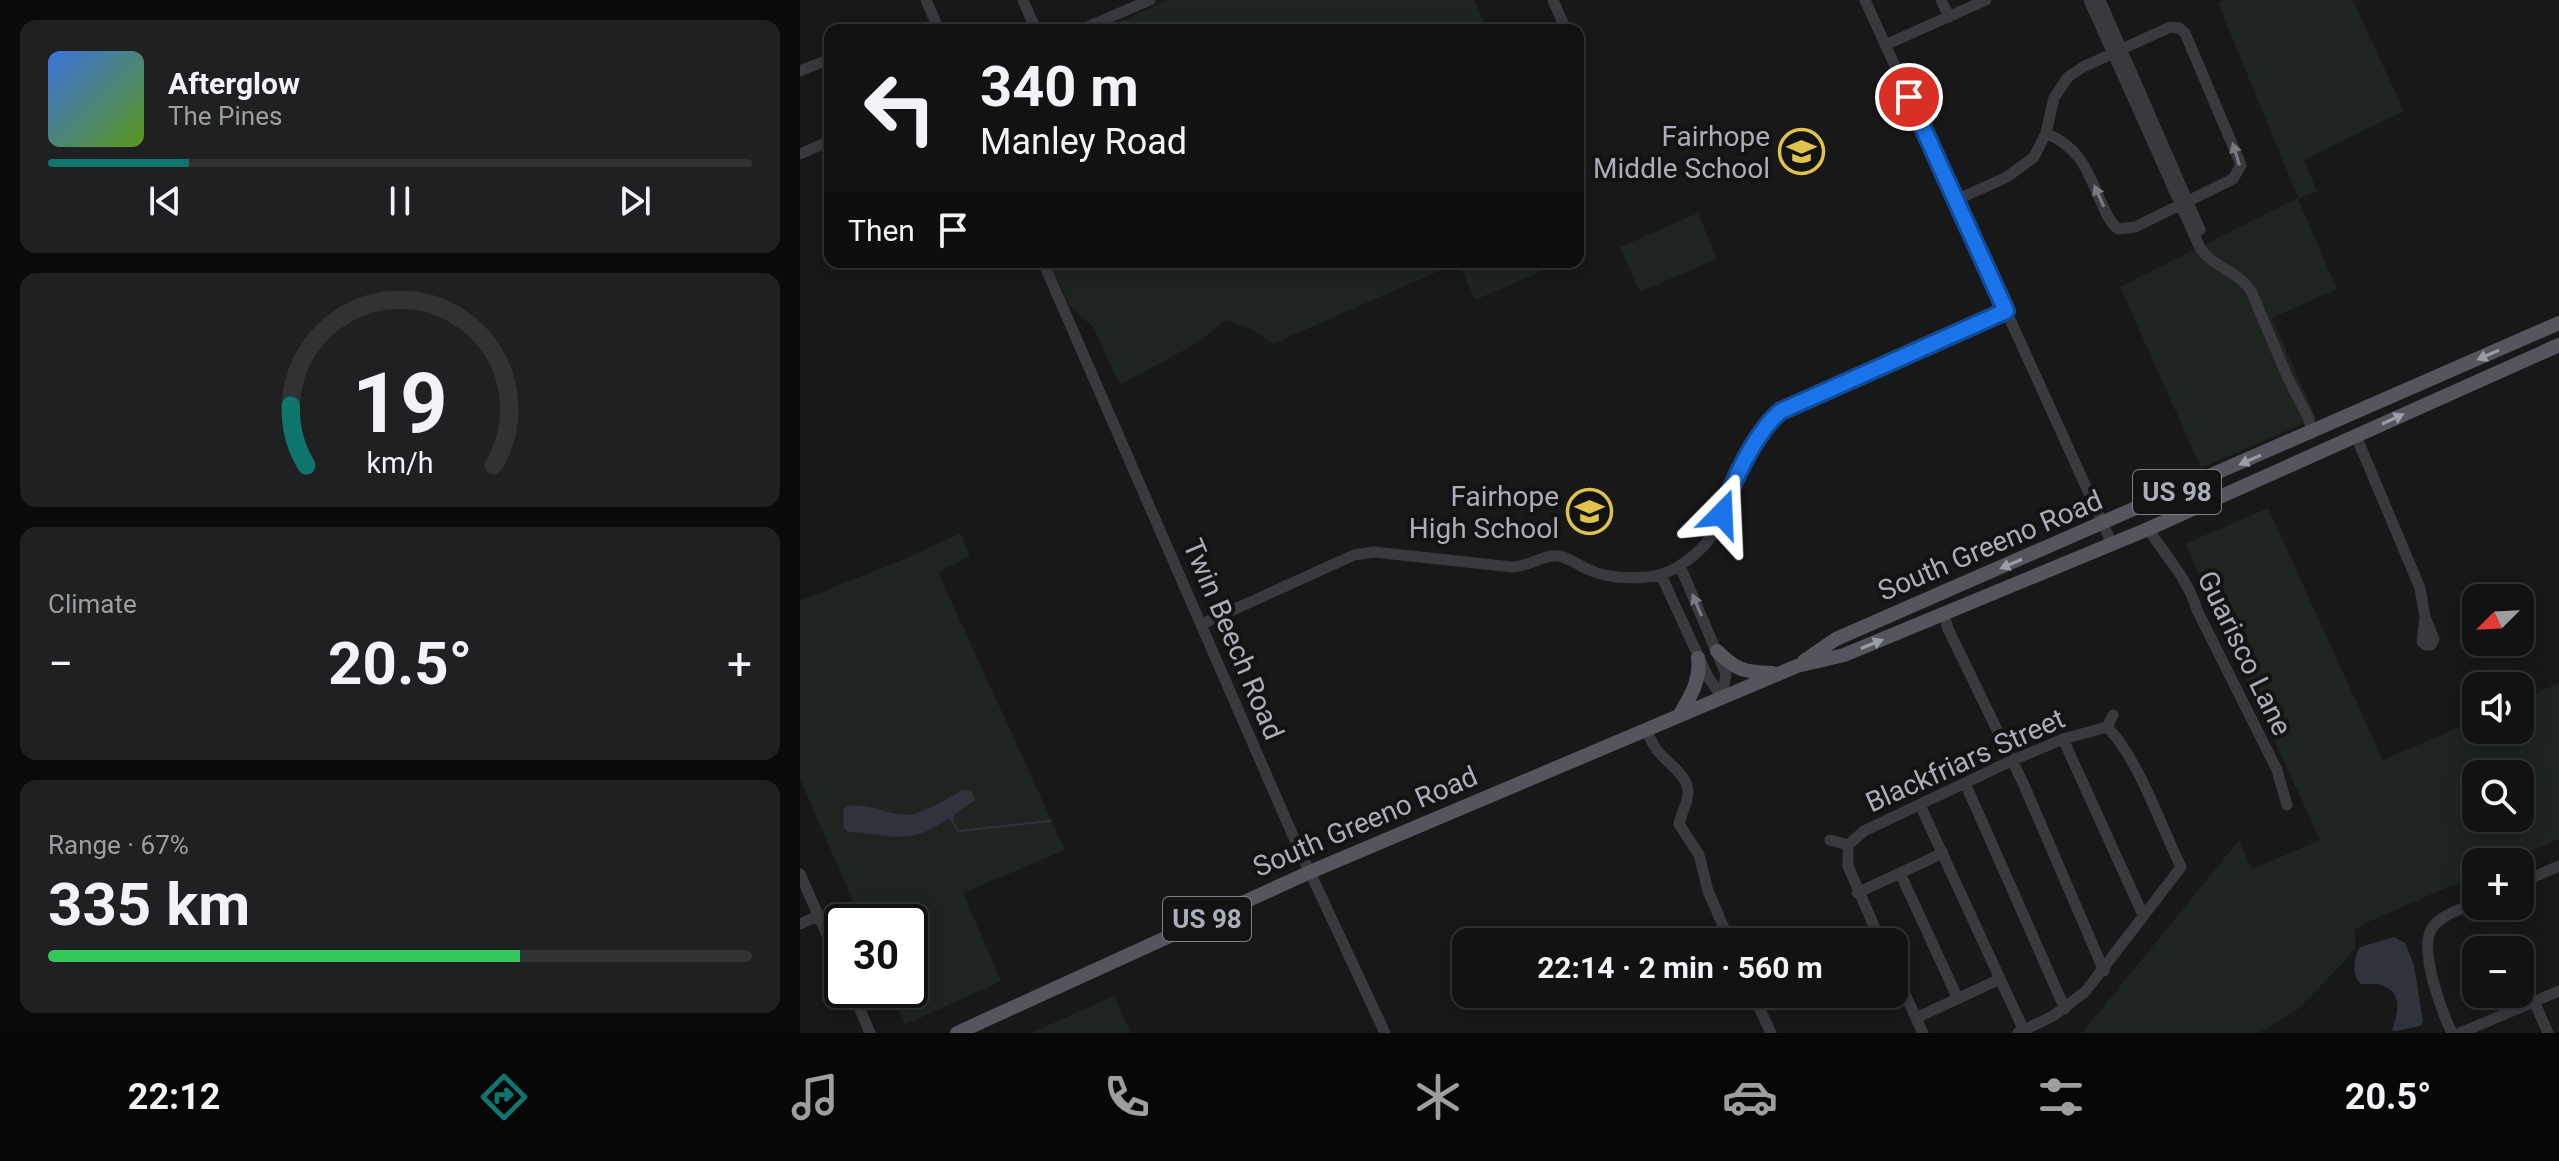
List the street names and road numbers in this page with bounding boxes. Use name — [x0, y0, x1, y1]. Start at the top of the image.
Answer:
road number: US 98 — [2133, 470, 2221, 514]
street label: South Greeno Road — [1873, 483, 2107, 608]
street label: Twin Beech Road — [1176, 534, 1291, 744]
street label: Guarisco Lane — [2191, 566, 2299, 741]
street label: Blackfriars Street — [1861, 702, 2070, 819]
street label: South Greeno Road — [1248, 759, 1482, 884]
road number: US 98 — [1163, 897, 1251, 941]

